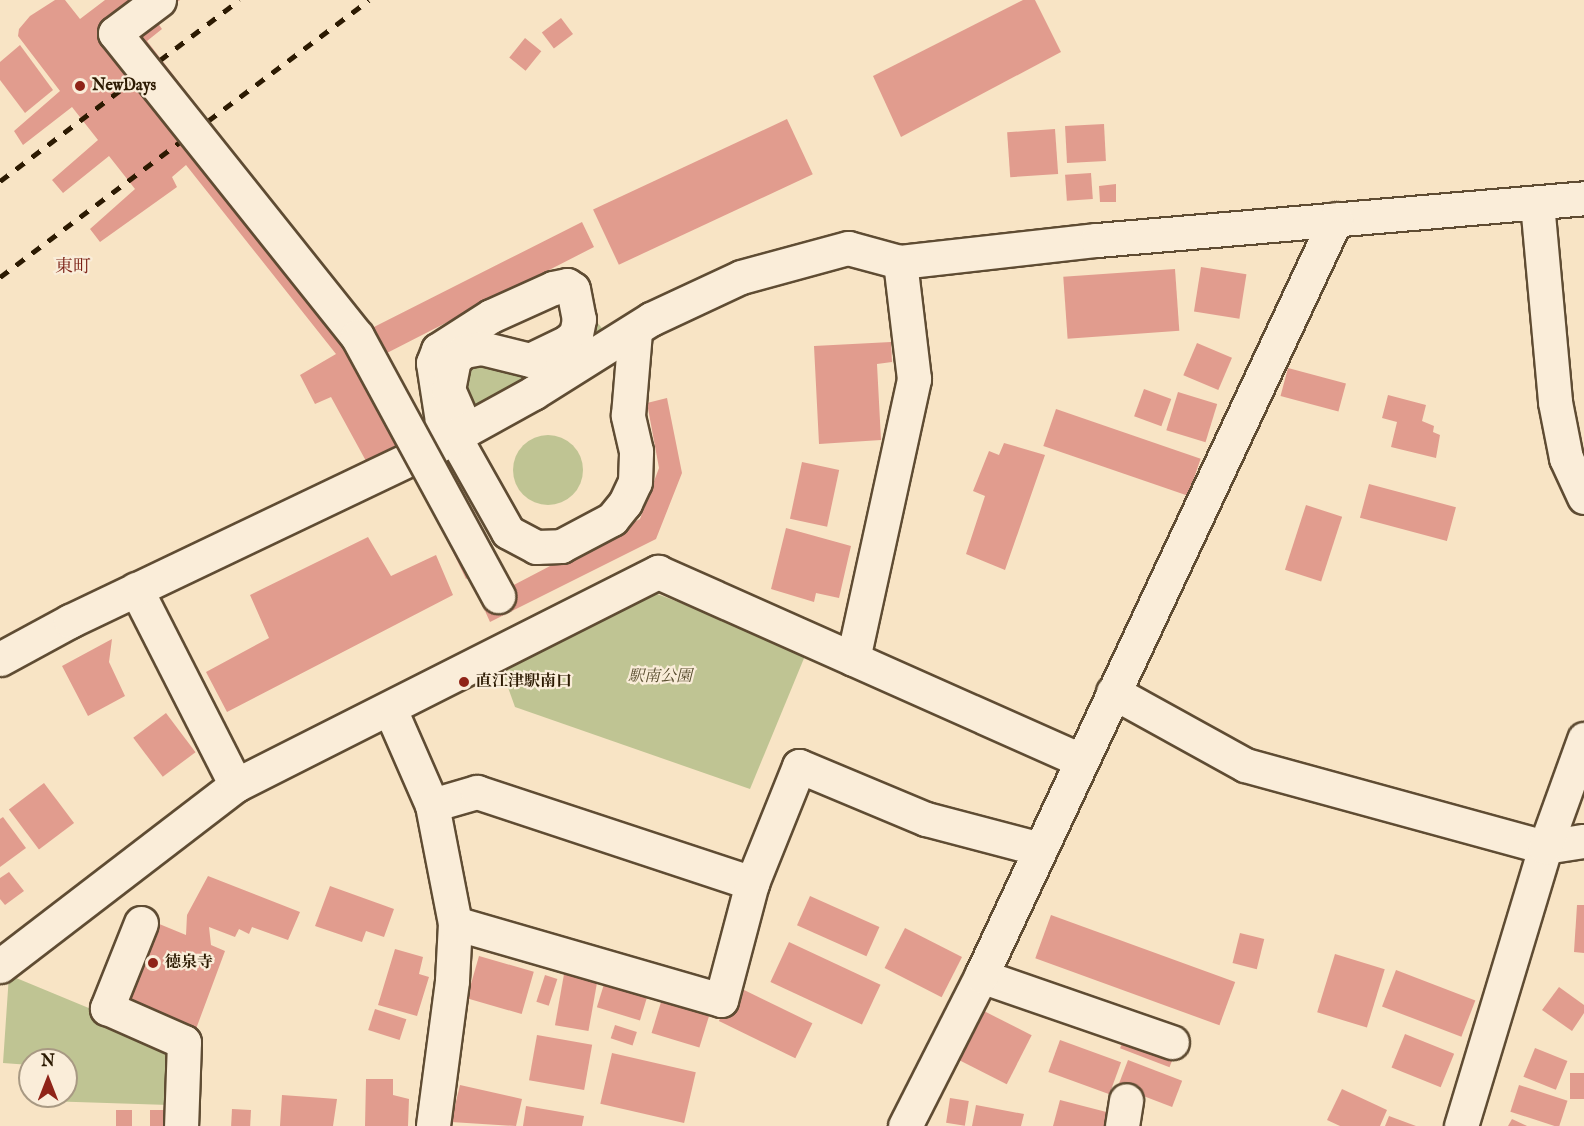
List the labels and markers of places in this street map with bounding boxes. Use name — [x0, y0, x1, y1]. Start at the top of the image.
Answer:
place label: NewDays — [92, 76, 156, 96]
marker: NewDays — [73, 79, 87, 93]
place label: 直江津駅南口 — [476, 672, 572, 692]
marker: 直江津駅南口 — [457, 675, 471, 689]
place label: 徳泉寺 — [165, 953, 213, 973]
marker: 徳泉寺 — [146, 956, 160, 970]

